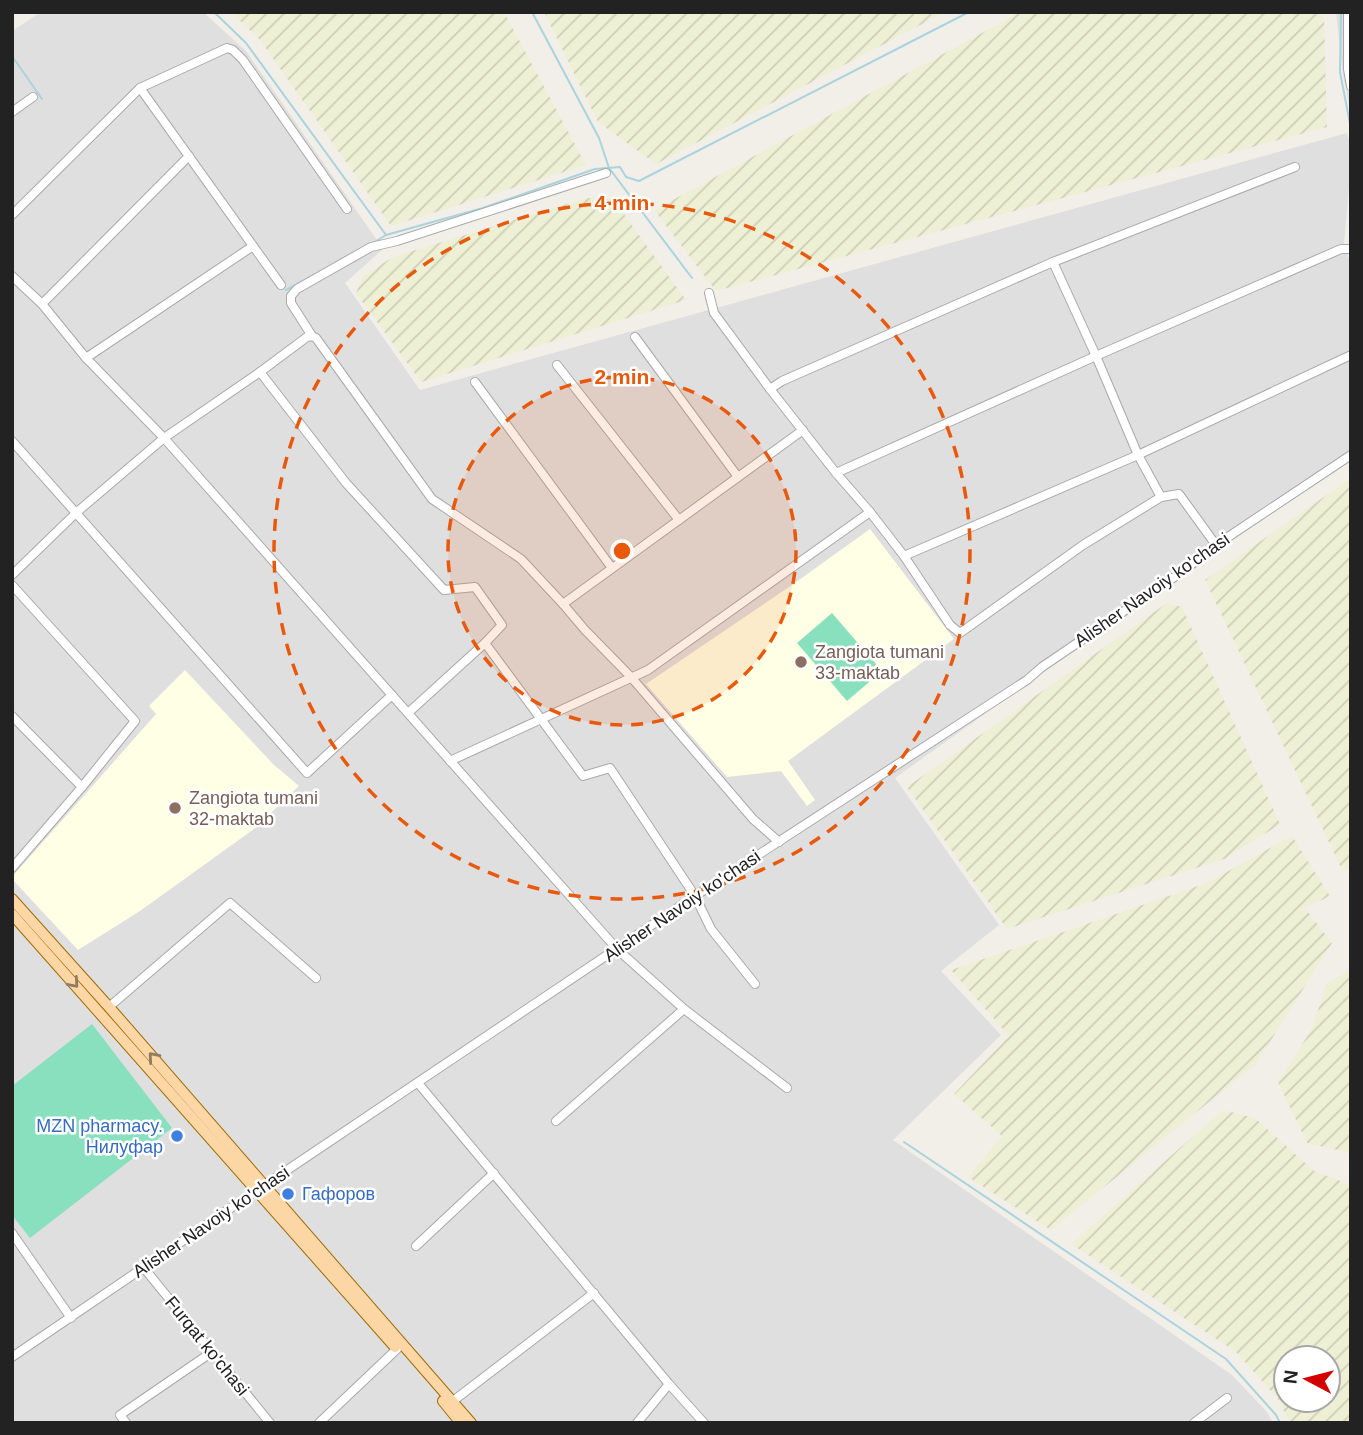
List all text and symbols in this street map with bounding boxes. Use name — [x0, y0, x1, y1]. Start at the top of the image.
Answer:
text: 4 min — [595, 191, 649, 214]
text: 2 min — [595, 365, 649, 388]
street label: Alisher Navoiy ko'chasi — [1071, 529, 1233, 651]
centre of rings — [610, 539, 634, 563]
place label: Zangiota tumani 33-maktab — [815, 642, 944, 683]
marker: Zangiota tumani 33-maktab — [793, 654, 809, 670]
place label: Zangiota tumani 32-maktab — [189, 788, 318, 829]
marker: Zangiota tumani 32-maktab — [167, 800, 183, 816]
street label: Alisher Navoiy ko'chasi — [600, 846, 764, 966]
one-way arrow — [65, 975, 78, 988]
one-way arrow — [149, 1052, 161, 1065]
place label: MZN pharmacy. Нилуфар — [36, 1116, 163, 1157]
marker: MZN pharmacy. Нилуфар — [169, 1128, 185, 1144]
street label: Alisher Navoiy ko'chasi — [129, 1162, 293, 1282]
place label: Гафоров — [302, 1184, 375, 1204]
marker: Гафоров — [280, 1186, 296, 1202]
street label: Furqat ko'chasi — [161, 1292, 253, 1400]
north arrow — [1272, 1344, 1342, 1414]
text: N — [1279, 1369, 1302, 1385]

